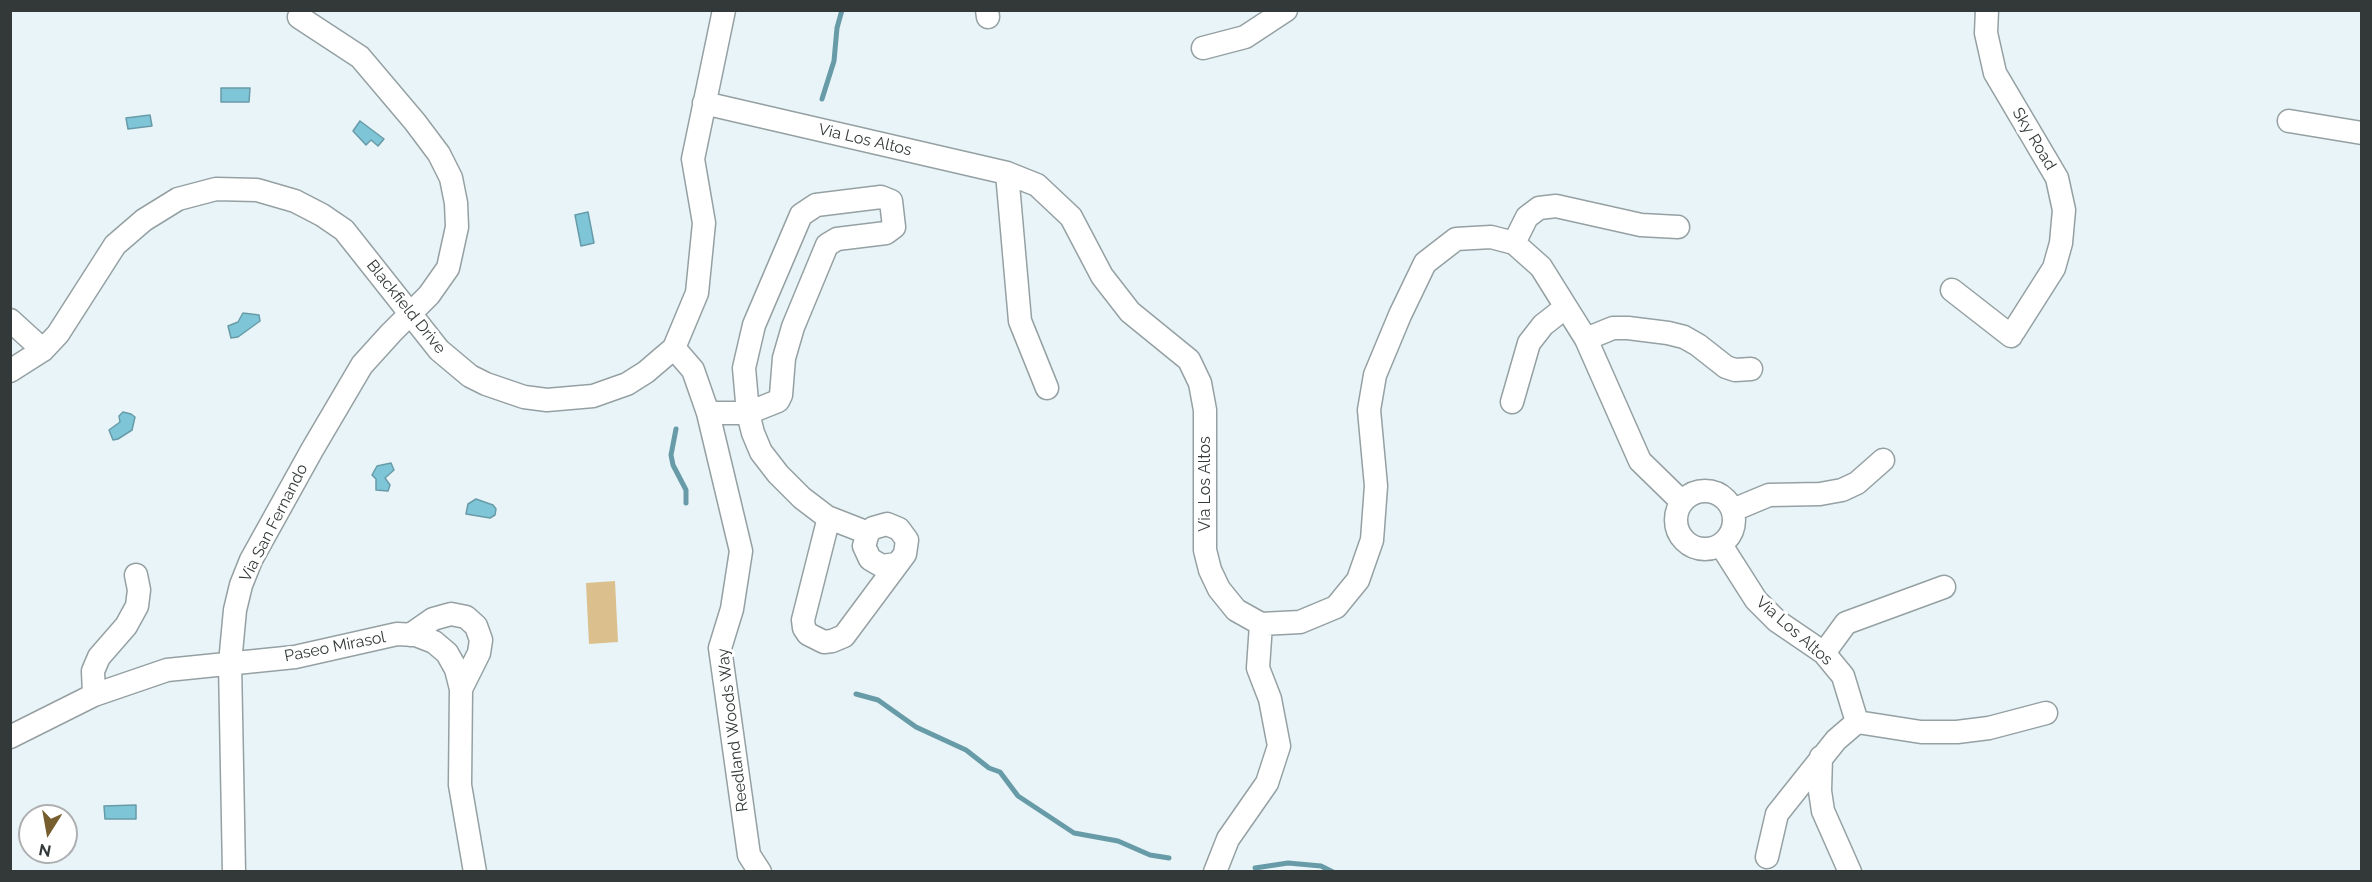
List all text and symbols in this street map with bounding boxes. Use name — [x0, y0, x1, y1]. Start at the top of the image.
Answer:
street label: Sky Road — [2008, 104, 2060, 174]
street label: Via Los Altos — [816, 120, 914, 160]
street label: Blackfield Drive — [362, 256, 450, 358]
street label: Via Los Altos — [1195, 436, 1215, 532]
street label: Via San Fernando — [236, 461, 312, 585]
street label: Via Los Altos — [1752, 593, 1836, 669]
street label: Paseo Mirasol — [283, 628, 387, 666]
street label: Reedland Woods Way — [713, 647, 753, 813]
north arrow — [18, 804, 78, 864]
text: N — [37, 840, 53, 861]

